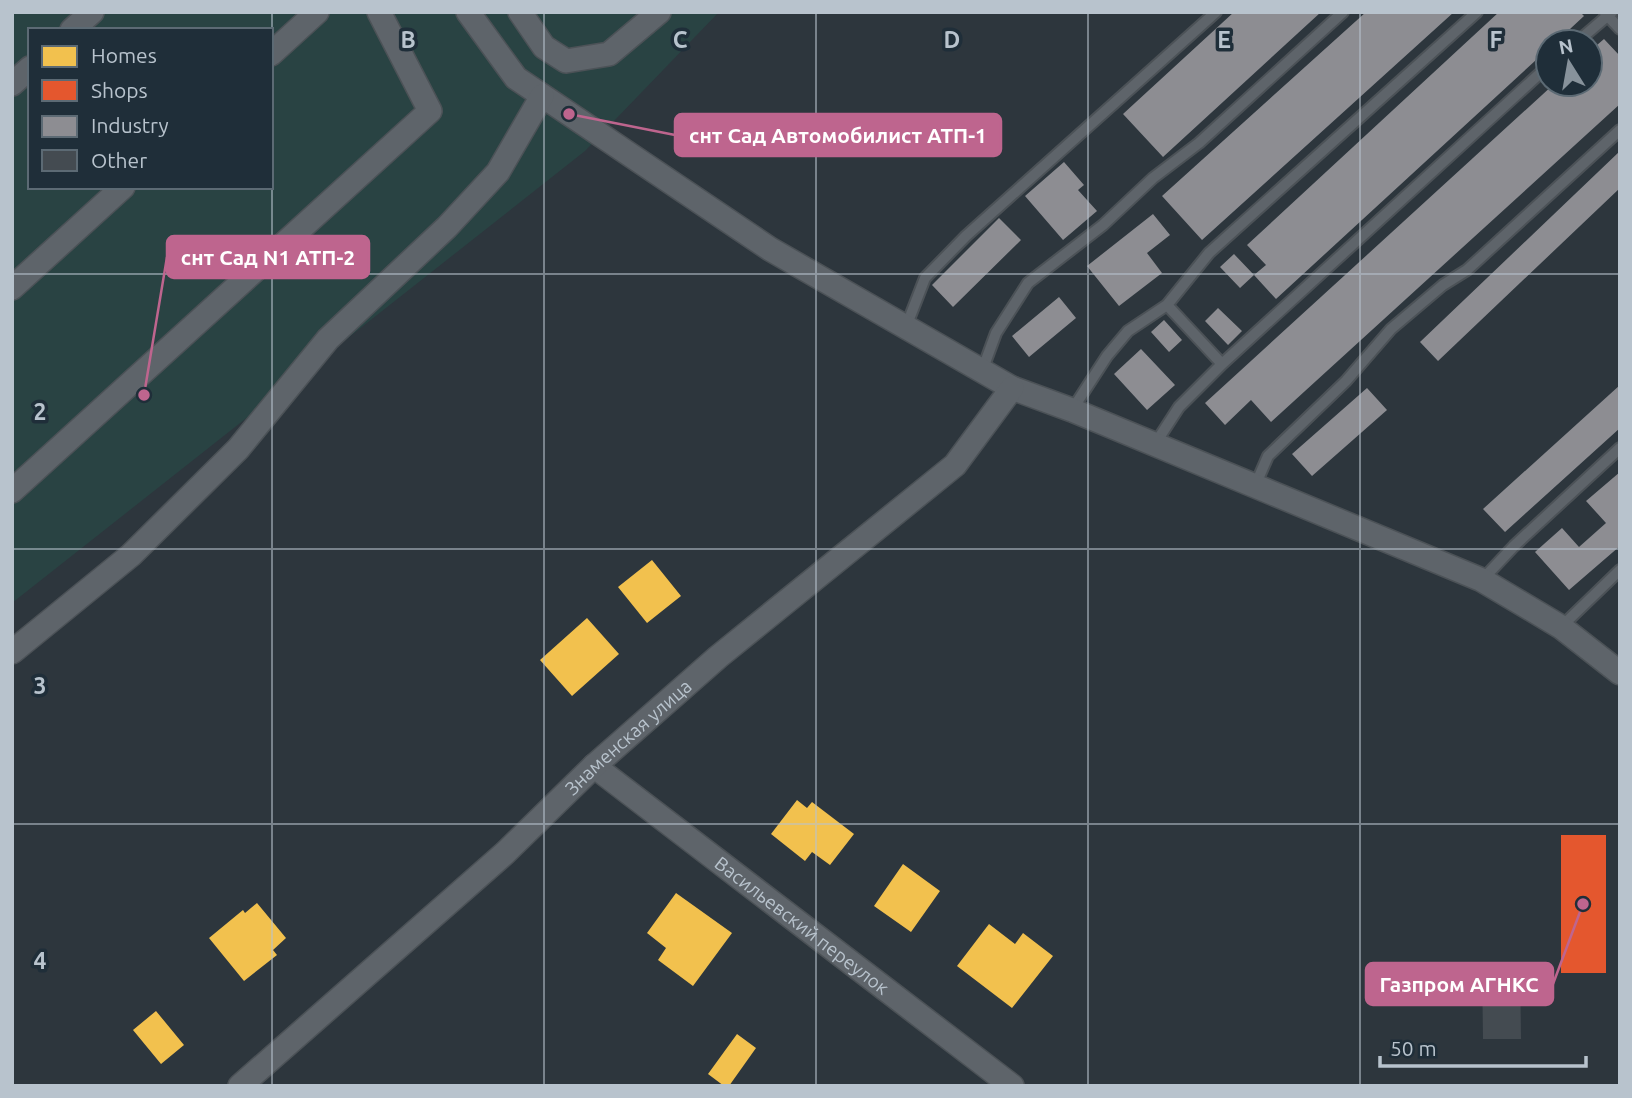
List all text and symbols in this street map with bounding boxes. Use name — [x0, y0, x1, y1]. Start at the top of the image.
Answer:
text: B — [400, 27, 416, 52]
text: C — [673, 27, 688, 52]
text: D — [944, 27, 960, 52]
text: E — [1217, 27, 1231, 52]
text: F — [1490, 27, 1503, 52]
legend — [28, 28, 273, 189]
north arrow — [1534, 28, 1604, 98]
text: N — [1557, 34, 1575, 58]
text: Homes — [91, 43, 157, 67]
text: Shops — [91, 78, 148, 102]
text: Industry — [91, 113, 169, 137]
callout: снт Сад Автомобилист АТП-1 — [675, 114, 1001, 156]
text: снт Сад Автомобилист АТП-1 — [689, 123, 987, 147]
text: Other — [91, 148, 147, 172]
callout: снт Сад N1 АТП-2 — [167, 236, 369, 278]
text: снт Сад N1 АТП-2 — [181, 245, 355, 269]
text: 2 — [34, 399, 46, 424]
text: 3 — [34, 673, 46, 698]
street label: Знаменская улица — [560, 675, 696, 799]
street label: Васильевский переулок — [711, 852, 894, 999]
text: 4 — [34, 948, 47, 973]
callout: Газпром АГНКС — [1366, 963, 1553, 1005]
text: Газпром АГНКС — [1379, 972, 1539, 996]
scale bar — [1380, 1024, 1586, 1068]
text: 50 m — [1390, 1036, 1437, 1060]

